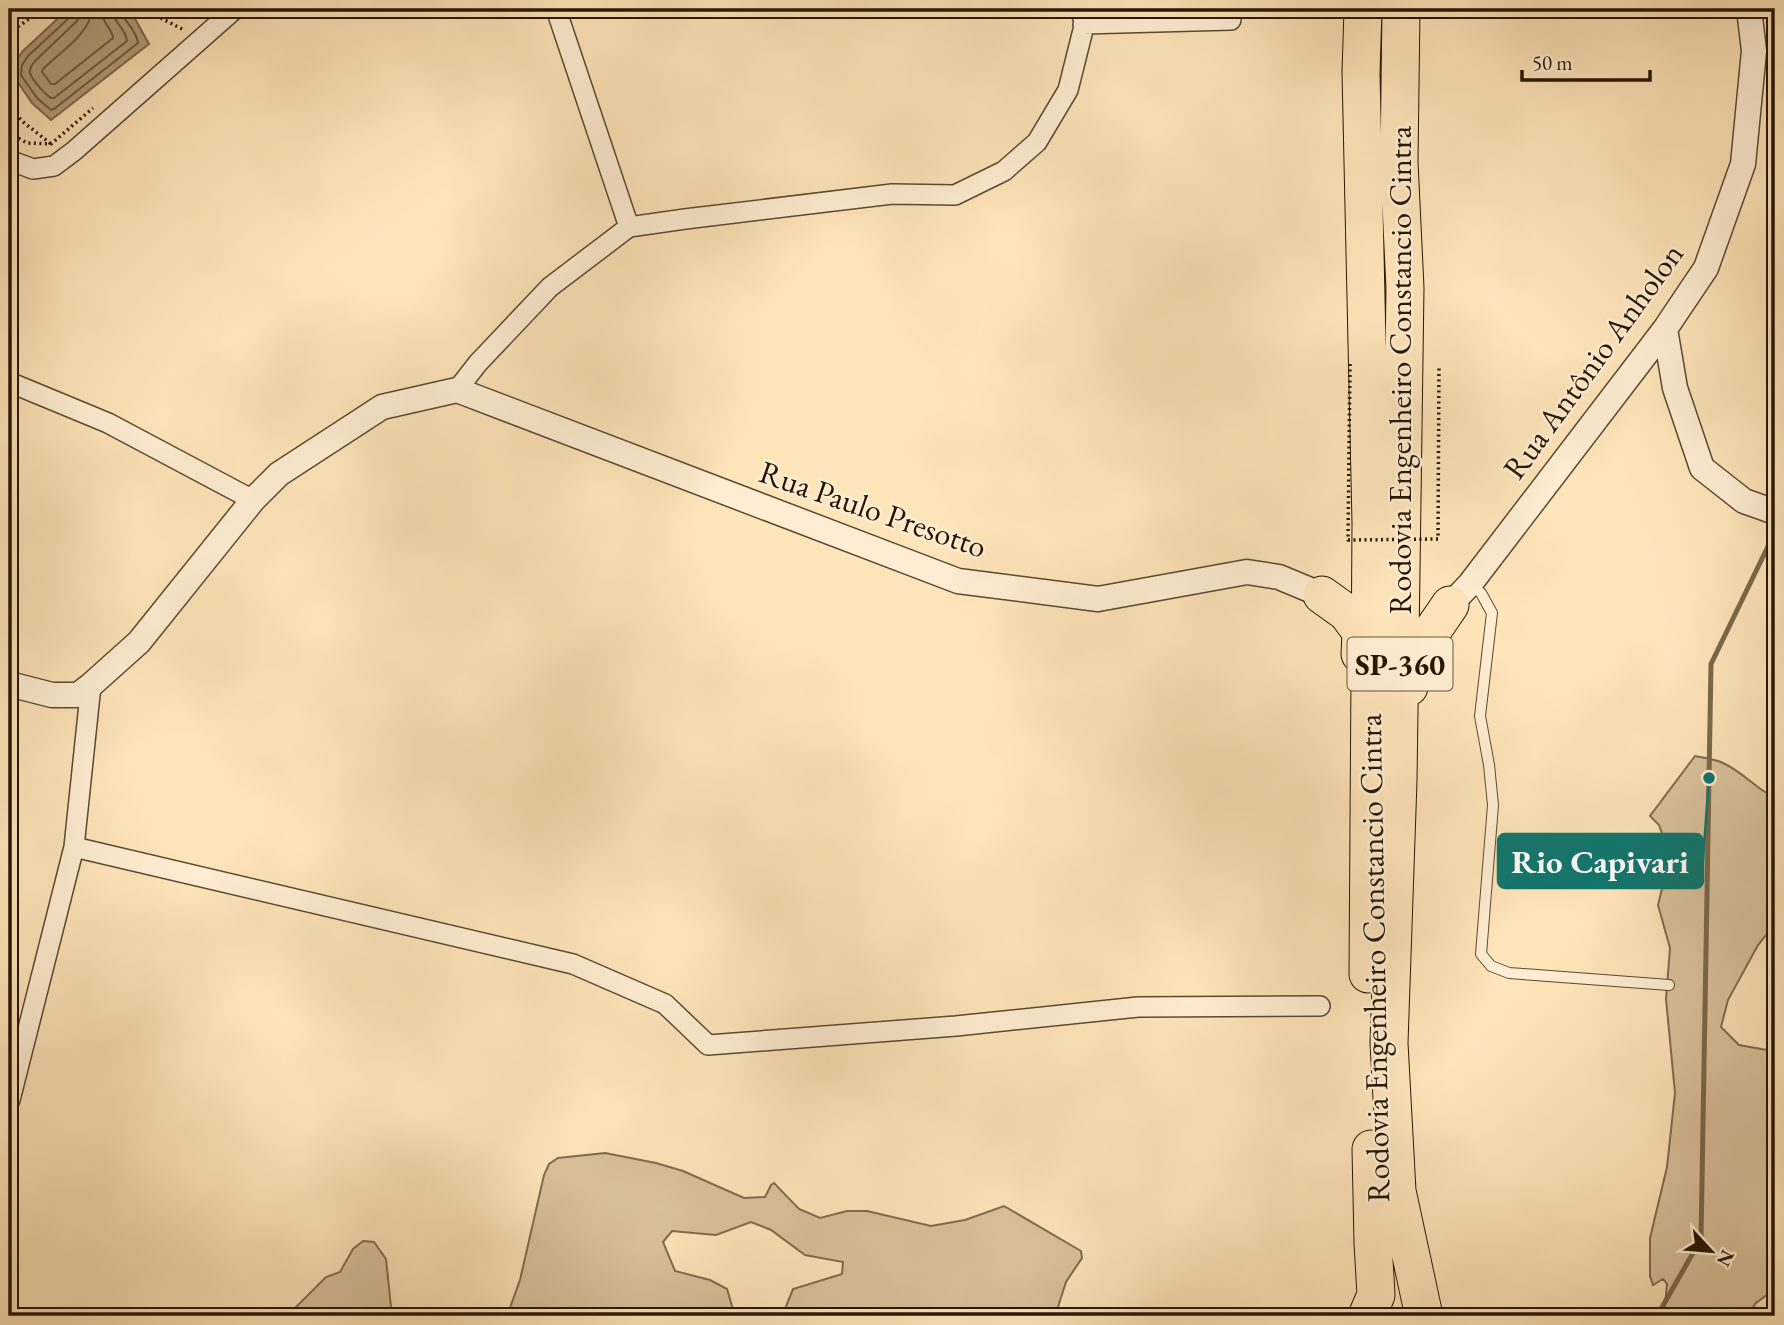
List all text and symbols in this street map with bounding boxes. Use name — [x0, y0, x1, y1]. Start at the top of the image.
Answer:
scale bar — [1522, 38, 1649, 82]
text: 50 m — [1532, 49, 1573, 76]
street label: Rodovia Engenheiro Constancio Cintra — [1379, 125, 1421, 614]
street label: Rua Antônio Anholon — [1493, 234, 1693, 487]
street label: Rua Paulo Presotto — [754, 450, 992, 568]
road number: SP-360 — [1348, 638, 1452, 691]
street label: Rodovia Engenheiro Constancio Cintra — [1349, 713, 1399, 1203]
callout: Rio Capivari — [1498, 834, 1703, 888]
text: Rio Capivari — [1511, 840, 1689, 883]
north arrow — [1676, 1216, 1746, 1286]
text: N — [1711, 1246, 1740, 1271]

